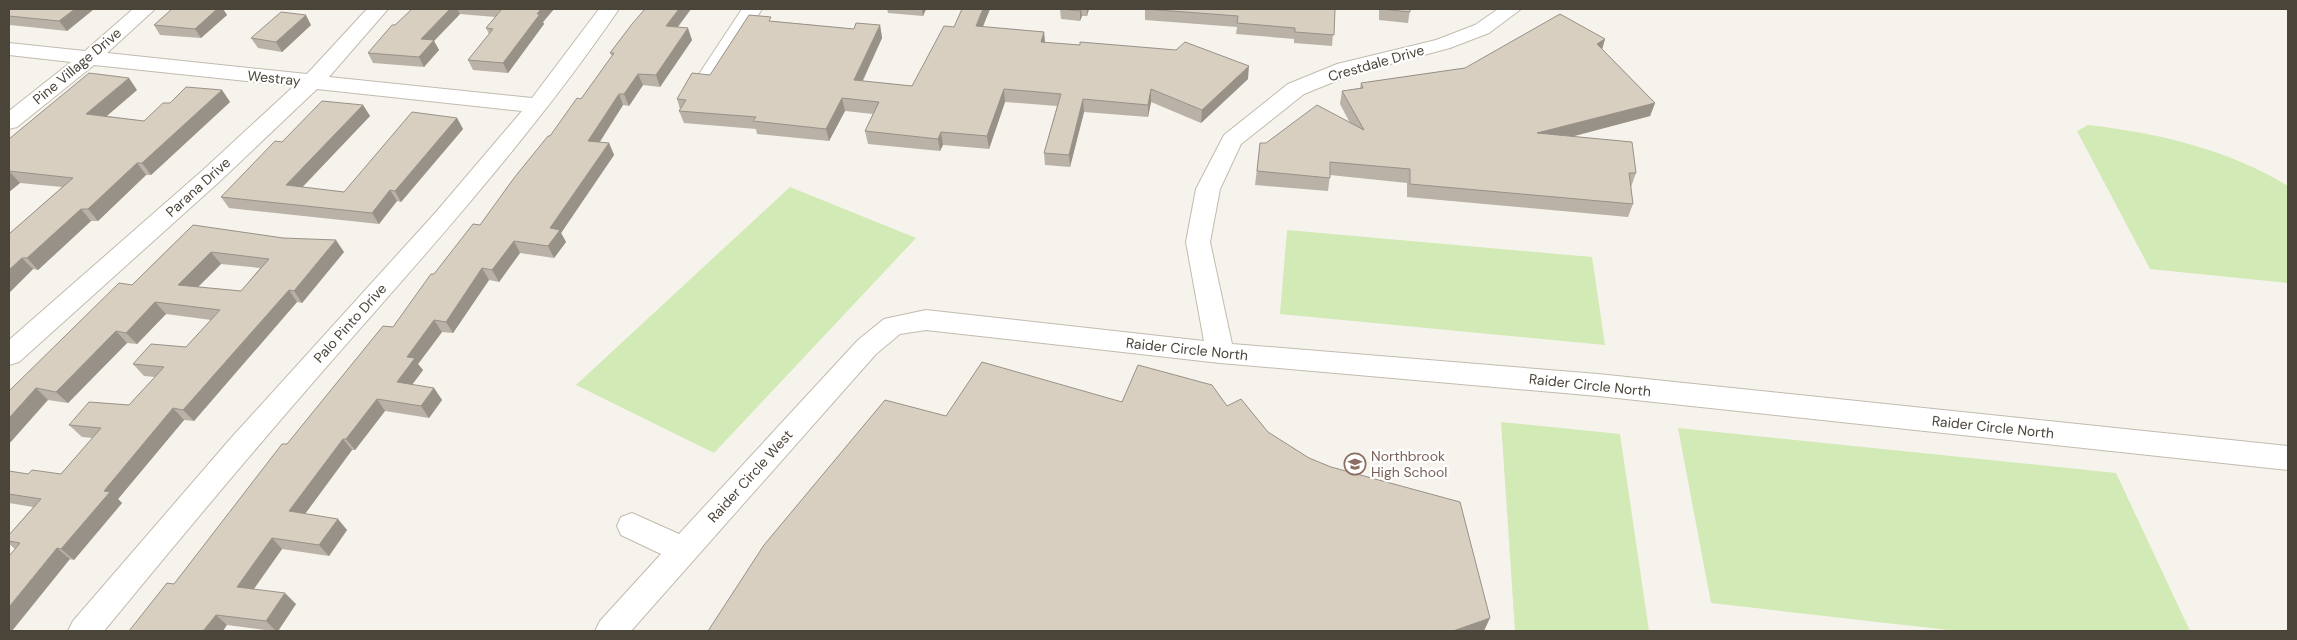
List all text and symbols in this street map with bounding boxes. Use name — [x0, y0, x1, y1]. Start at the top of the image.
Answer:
street label: Pine Village Drive — [29, 24, 125, 108]
street label: Crestdale Drive — [1326, 41, 1426, 85]
street label: Westray — [247, 66, 302, 90]
street label: Parana Drive — [162, 153, 234, 221]
street label: Palo Pinto Drive — [310, 280, 390, 366]
street label: Raider Circle North — [1125, 334, 1249, 364]
street label: Raider Circle North — [1528, 370, 1652, 400]
street label: Raider Circle North — [1931, 412, 2055, 442]
street label: Raider Circle West — [704, 426, 796, 526]
place label: Northbrook High School — [1371, 447, 1447, 481]
school or university icon: Northbrook High School — [1343, 452, 1367, 476]

